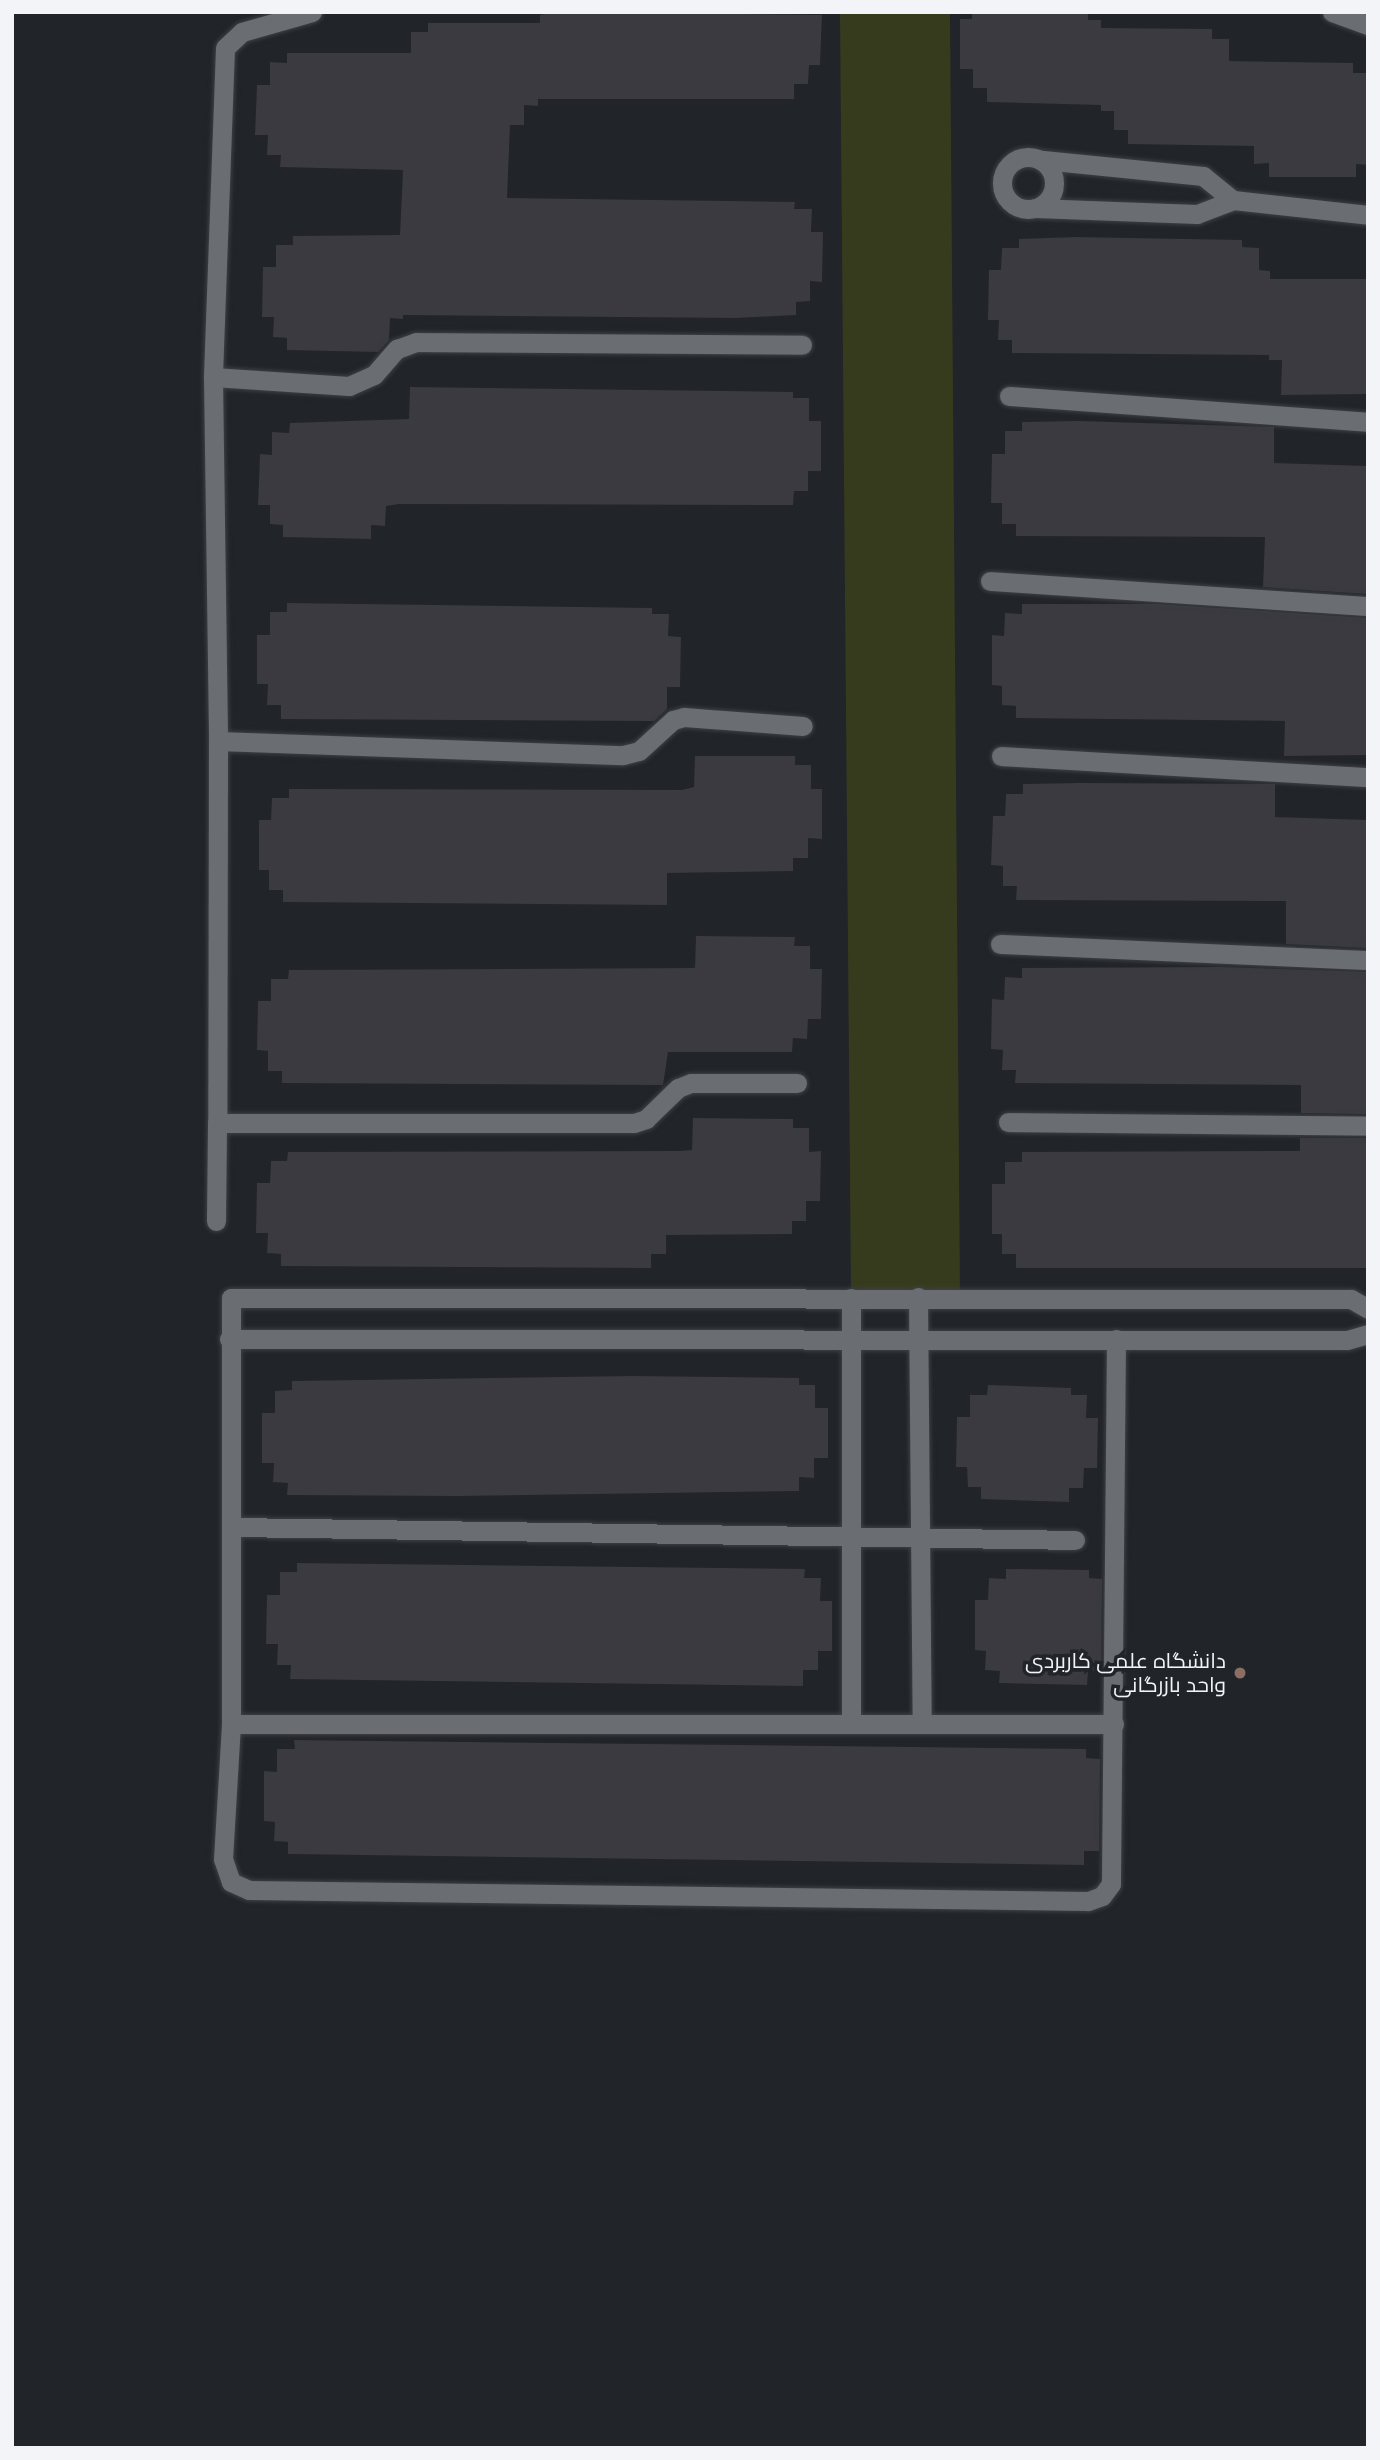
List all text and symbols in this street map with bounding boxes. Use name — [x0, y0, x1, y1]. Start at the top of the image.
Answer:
place label: دانشگاه علمی کاربردی واحد بازرگانی — [1025, 1648, 1226, 1698]
marker: دانشگاه علمی کاربردی واحد بازرگانی — [1232, 1665, 1248, 1681]

